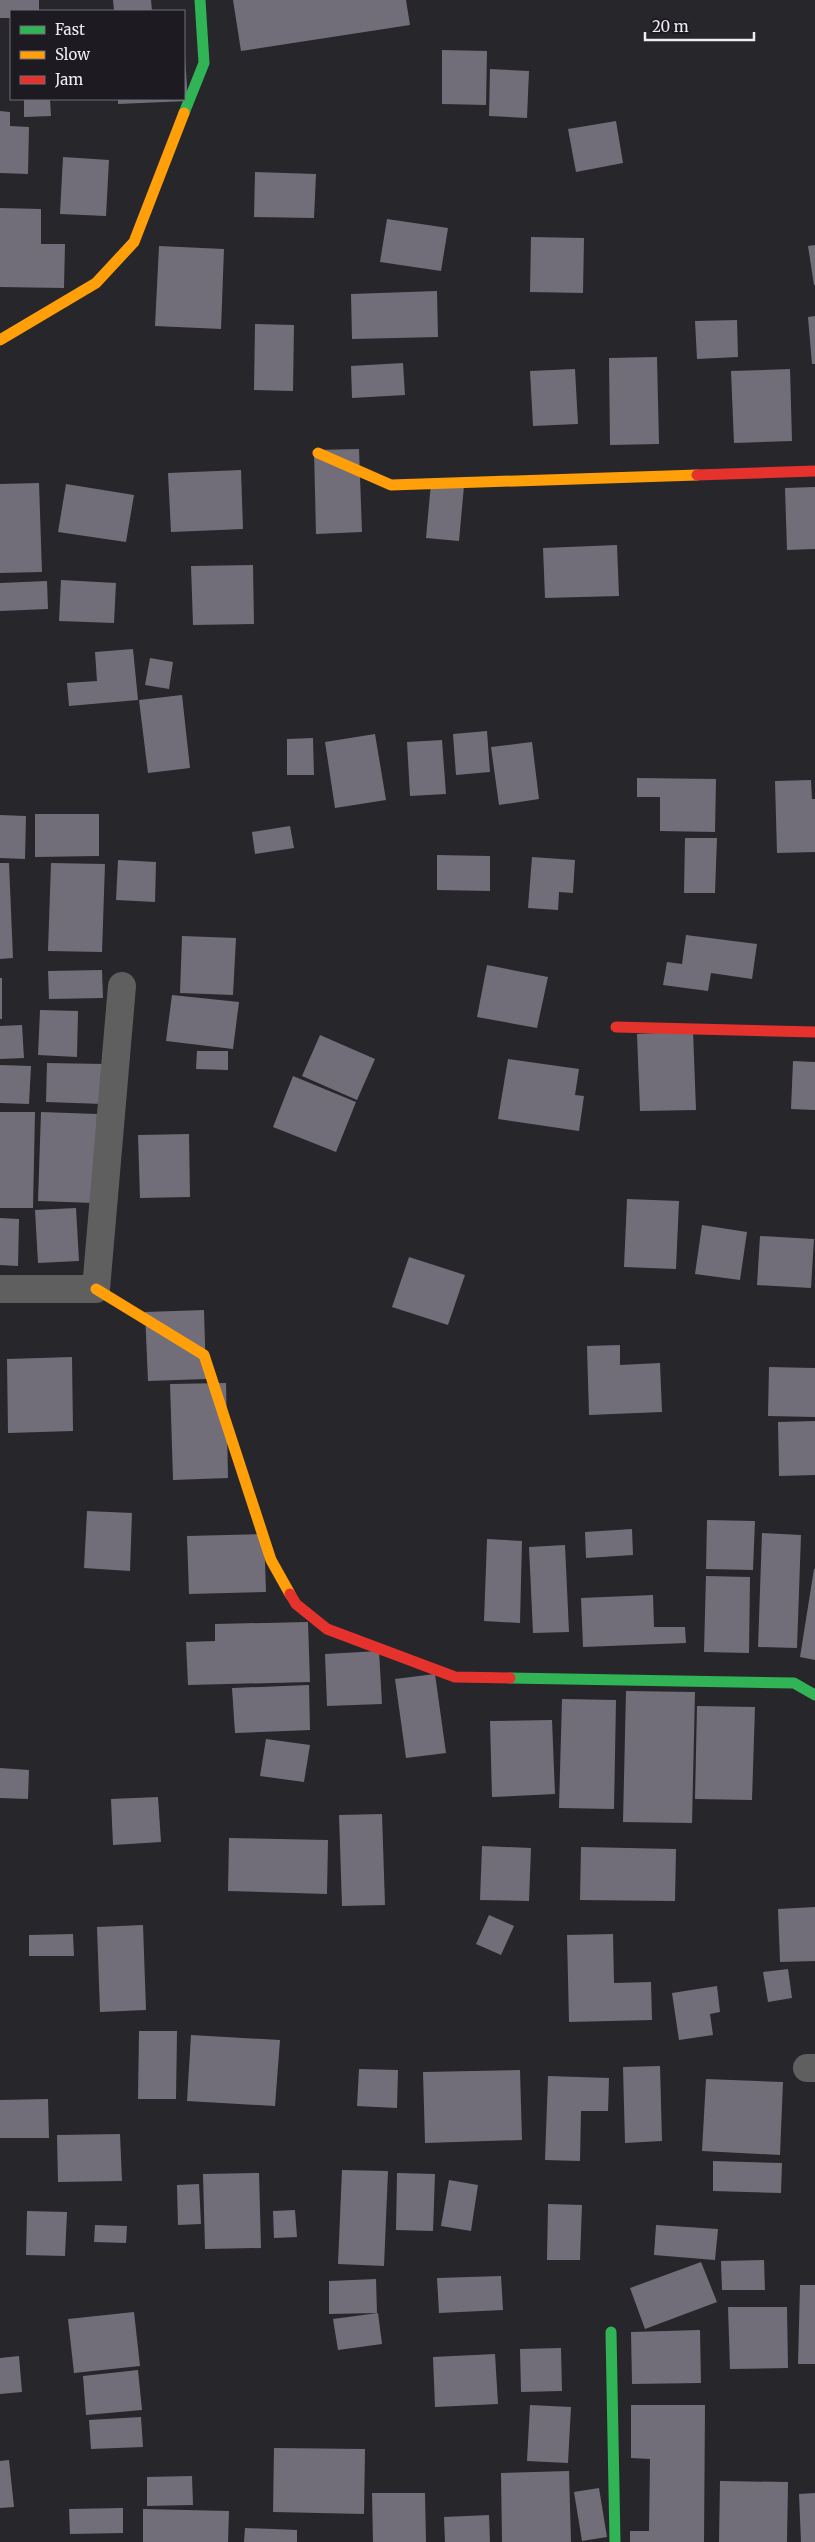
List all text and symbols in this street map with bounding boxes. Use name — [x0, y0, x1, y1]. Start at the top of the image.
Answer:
legend — [10, 10, 185, 100]
scale bar — [645, 10, 754, 42]
text: 20 m — [652, 17, 689, 36]
text: Fast — [55, 20, 85, 39]
text: Slow — [55, 45, 90, 64]
text: Jam — [54, 70, 83, 89]

